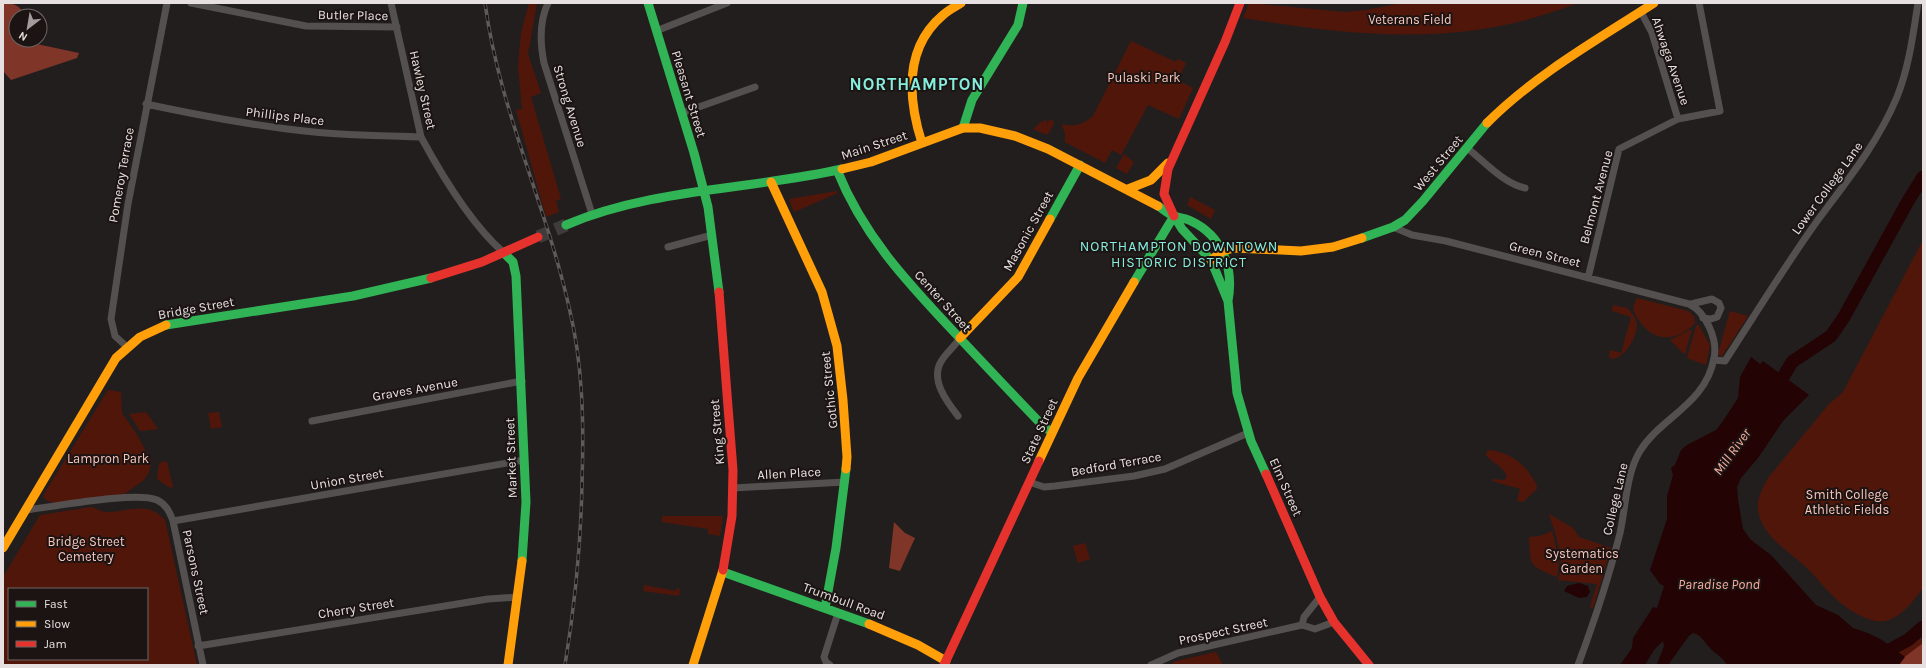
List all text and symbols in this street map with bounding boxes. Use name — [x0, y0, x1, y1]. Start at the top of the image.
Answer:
street label: Butler Place — [318, 7, 389, 23]
north arrow — [8, 8, 48, 48]
park label: Veterans Field — [1368, 12, 1452, 27]
street label: Ahwaga Avenue — [1649, 15, 1693, 107]
text: N — [16, 29, 30, 44]
street label: Hawley Street — [407, 49, 439, 131]
street label: Pleasant Street — [669, 49, 709, 139]
street label: Strong Avenue — [550, 63, 590, 149]
park label: Pulaski Park — [1107, 70, 1181, 85]
district label: NORTHAMPTON — [850, 74, 984, 94]
street label: Phillips Place — [245, 104, 325, 128]
street label: Pomeroy Terrace — [105, 126, 137, 224]
street label: Main Street — [839, 127, 909, 163]
street label: West Street — [1410, 132, 1466, 194]
street label: Lower College Lane — [1788, 138, 1866, 237]
street label: Belmont Avenue — [1576, 148, 1616, 245]
street label: Masonic Street — [1000, 188, 1056, 274]
district label: NORTHAMPTON DOWNTOWN HISTORIC DISTRICT — [1080, 238, 1278, 271]
street label: Green Street — [1508, 238, 1582, 270]
street label: Center Street — [911, 267, 975, 335]
street label: Bridge Street — [157, 294, 235, 322]
street label: Gothic Street — [817, 351, 841, 429]
street label: Graves Avenue — [371, 374, 459, 404]
street label: State Street — [1017, 396, 1061, 466]
street label: King Street — [707, 398, 727, 465]
street label: Market Street — [502, 417, 520, 499]
water label: Mill River — [1709, 424, 1755, 479]
street label: Bedford Terrace — [1070, 449, 1163, 479]
park label: Lampron Park — [67, 451, 149, 466]
street label: Elm Street — [1267, 456, 1305, 518]
street label: College Lane — [1599, 461, 1631, 537]
street label: Allen Place — [757, 464, 822, 482]
street label: Union Street — [309, 465, 385, 493]
park label: Smith College Athletic Fields — [1805, 487, 1889, 517]
street label: Parsons Street — [180, 528, 212, 616]
park label: Bridge Street Cemetery — [47, 534, 125, 564]
park label: Systematics Garden — [1545, 546, 1619, 576]
water label: Paradise Pond — [1678, 576, 1761, 593]
street label: Trumbull Road — [801, 579, 887, 623]
legend — [8, 588, 148, 660]
street label: Cherry Street — [317, 595, 395, 621]
text: Fast — [44, 597, 68, 611]
street label: Prospect Street — [1177, 614, 1269, 648]
text: Slow — [44, 617, 70, 631]
text: Jam — [44, 637, 67, 651]

